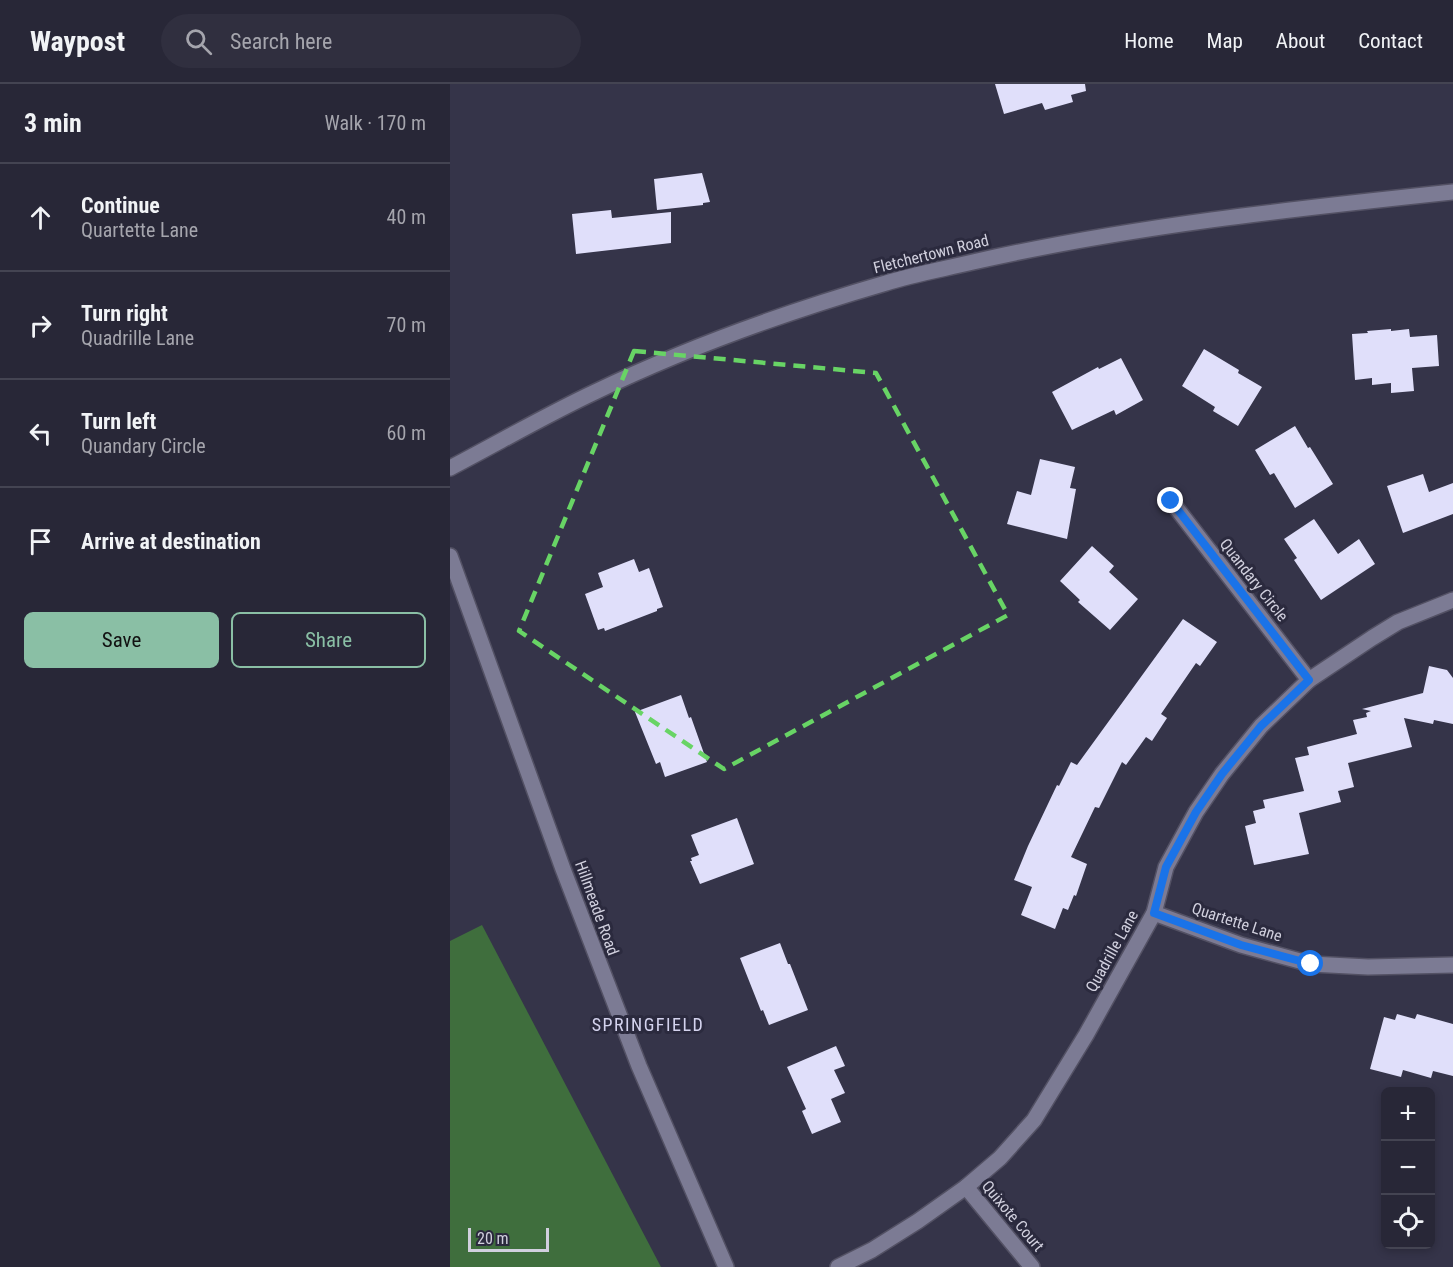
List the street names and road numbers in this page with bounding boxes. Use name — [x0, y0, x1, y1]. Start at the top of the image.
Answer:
street label: Fletchertown Road — [871, 231, 991, 277]
street label: Quandary Circle — [1216, 535, 1292, 625]
street label: Hillmeade Road — [571, 858, 623, 958]
street label: Quartette Lane — [1190, 898, 1284, 946]
street label: Quadrille Lane — [1082, 907, 1142, 995]
street label: Quixote Court — [978, 1177, 1048, 1256]

